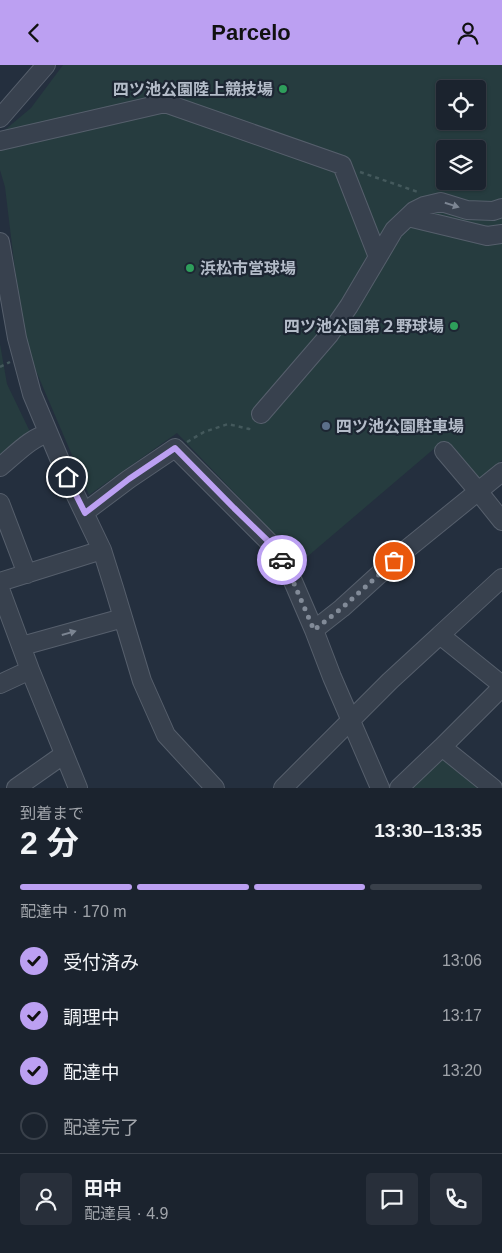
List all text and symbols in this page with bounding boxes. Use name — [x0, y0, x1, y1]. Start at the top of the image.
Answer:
icon: back — [20, 19, 48, 47]
icon: person — [454, 19, 482, 47]
text: Parcelo — [211, 20, 291, 45]
map controls — [436, 80, 486, 190]
button: locate — [436, 80, 486, 130]
place label: 四ツ池公園陸上競技場 — [113, 81, 273, 98]
marker: 四ツ池公園陸上競技場 — [277, 83, 289, 95]
button: layers — [436, 140, 486, 190]
one-way arrow — [445, 202, 460, 210]
place label: 浜松市営球場 — [200, 260, 296, 277]
marker: 浜松市営球場 — [184, 262, 196, 274]
place label: 四ツ池公園第２野球場 — [284, 318, 444, 335]
marker: 四ツ池公園第２野球場 — [448, 320, 460, 332]
place label: 四ツ池公園駐車場 — [336, 418, 464, 435]
marker: 四ツ池公園駐車場 — [320, 420, 332, 432]
pin — [46, 456, 88, 498]
icon: home — [53, 463, 81, 491]
courier — [257, 535, 307, 585]
pin — [373, 540, 415, 582]
icon: car — [268, 546, 296, 574]
icon: bag — [380, 547, 408, 575]
one-way arrow — [61, 629, 76, 637]
text: 到着まで — [20, 805, 84, 822]
text: 13:30–13:35 — [374, 820, 482, 841]
text: 2 分 — [20, 825, 79, 861]
text: 配達中 · 170 m — [20, 903, 127, 920]
icon: check — [20, 947, 48, 975]
text: 受付済み — [63, 952, 139, 973]
text: 13:06 — [442, 952, 482, 969]
icon: check — [20, 1002, 48, 1030]
text: 調理中 — [63, 1007, 120, 1028]
text: 13:17 — [442, 1007, 482, 1024]
icon: check — [20, 1057, 48, 1085]
text: 配達中 — [63, 1062, 120, 1083]
text: 13:20 — [442, 1062, 482, 1079]
text: 配達完了 — [63, 1117, 139, 1138]
button: person — [20, 1173, 72, 1225]
button: chat — [366, 1173, 418, 1225]
button: phone — [430, 1173, 482, 1225]
text: 田中 — [84, 1178, 122, 1199]
text: 配達員 · 4.9 — [84, 1205, 168, 1222]

